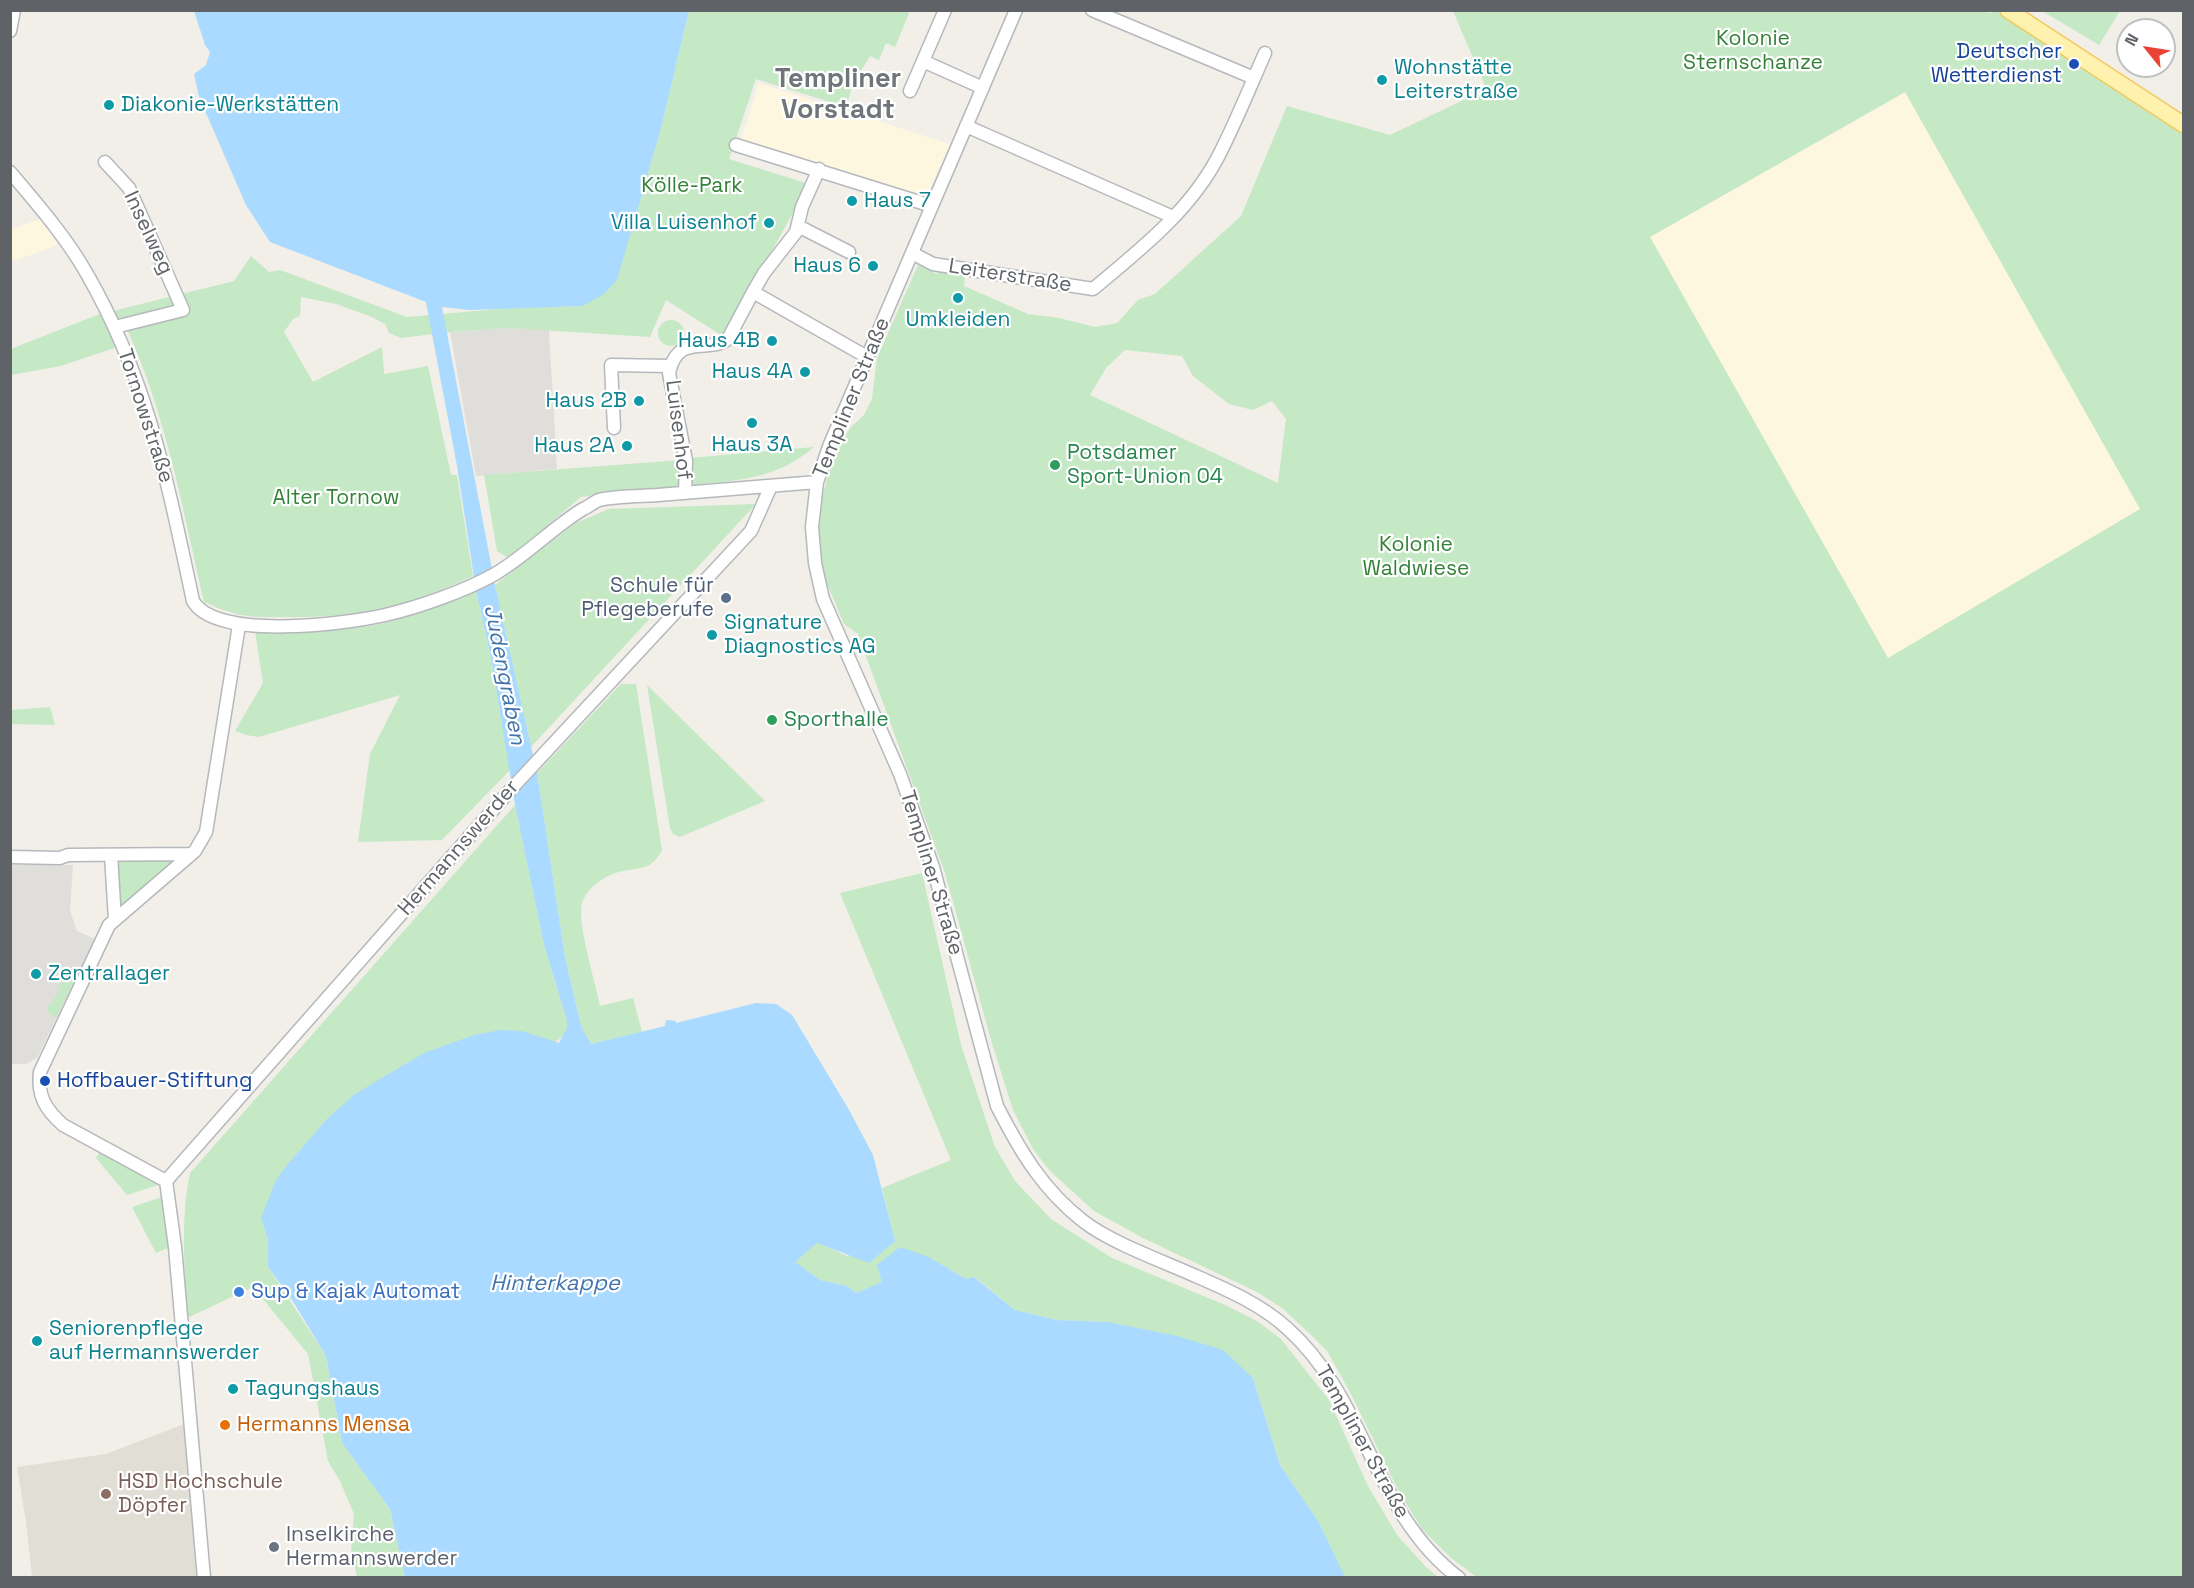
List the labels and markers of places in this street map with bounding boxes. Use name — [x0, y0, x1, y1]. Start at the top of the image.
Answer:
place label: Deutscher Wetterdienst — [1931, 39, 2062, 89]
place label: Wohnstätte Leiterstraße — [1394, 55, 1518, 105]
marker: Deutscher Wetterdienst — [2067, 57, 2081, 71]
marker: Wohnstätte Leiterstraße — [1375, 73, 1389, 87]
place label: Diakonie-Werkstätten — [121, 92, 339, 118]
marker: Diakonie-Werkstätten — [102, 98, 116, 112]
place label: Haus 7 — [864, 188, 931, 214]
marker: Haus 7 — [845, 194, 859, 208]
place label: Villa Luisenhof — [611, 210, 757, 236]
marker: Villa Luisenhof — [762, 216, 776, 230]
place label: Haus 6 — [793, 253, 861, 279]
marker: Haus 6 — [866, 259, 880, 273]
marker: Umkleiden — [951, 291, 965, 305]
place label: Umkleiden — [906, 307, 1010, 333]
place label: Haus 4B — [678, 328, 760, 354]
marker: Haus 4B — [765, 334, 779, 348]
place label: Haus 4A — [712, 359, 793, 385]
marker: Haus 4A — [798, 365, 812, 379]
place label: Haus 2B — [546, 388, 627, 414]
marker: Haus 2B — [632, 394, 646, 408]
marker: Haus 3A — [745, 416, 759, 430]
place label: Haus 3A — [712, 432, 792, 458]
place label: Haus 2A — [534, 433, 615, 459]
marker: Haus 2A — [620, 439, 634, 453]
place label: Potsdamer Sport-Union 04 — [1067, 440, 1223, 490]
marker: Potsdamer Sport-Union 04 — [1048, 458, 1062, 472]
place label: Schule für Pflegeberufe — [581, 573, 714, 623]
marker: Schule für Pflegeberufe — [719, 591, 733, 605]
place label: Signature Diagnostics AG — [724, 610, 876, 660]
marker: Signature Diagnostics AG — [705, 628, 719, 642]
place label: Sporthalle — [784, 707, 889, 733]
marker: Sporthalle — [765, 713, 779, 727]
place label: Zentrallager — [48, 961, 170, 987]
marker: Zentrallager — [29, 967, 43, 981]
place label: Hoffbauer-Stiftung — [57, 1068, 252, 1094]
marker: Hoffbauer-Stiftung — [38, 1074, 52, 1088]
place label: Sup & Kajak Automat — [251, 1279, 460, 1305]
marker: Sup & Kajak Automat — [232, 1285, 246, 1299]
place label: Seniorenpflege auf Hermannswerder — [49, 1316, 260, 1366]
marker: Seniorenpflege auf Hermannswerder — [30, 1334, 44, 1348]
place label: Tagungshaus — [245, 1376, 380, 1402]
marker: Tagungshaus — [226, 1382, 240, 1396]
place label: Hermanns Mensa — [237, 1412, 410, 1438]
marker: Hermanns Mensa — [218, 1418, 232, 1432]
place label: HSD Hochschule Döpfer — [118, 1469, 283, 1519]
marker: HSD Hochschule Döpfer — [99, 1487, 113, 1501]
place label: Inselkirche Hermannswerder — [286, 1522, 457, 1572]
marker: Inselkirche Hermannswerder — [267, 1540, 281, 1554]

